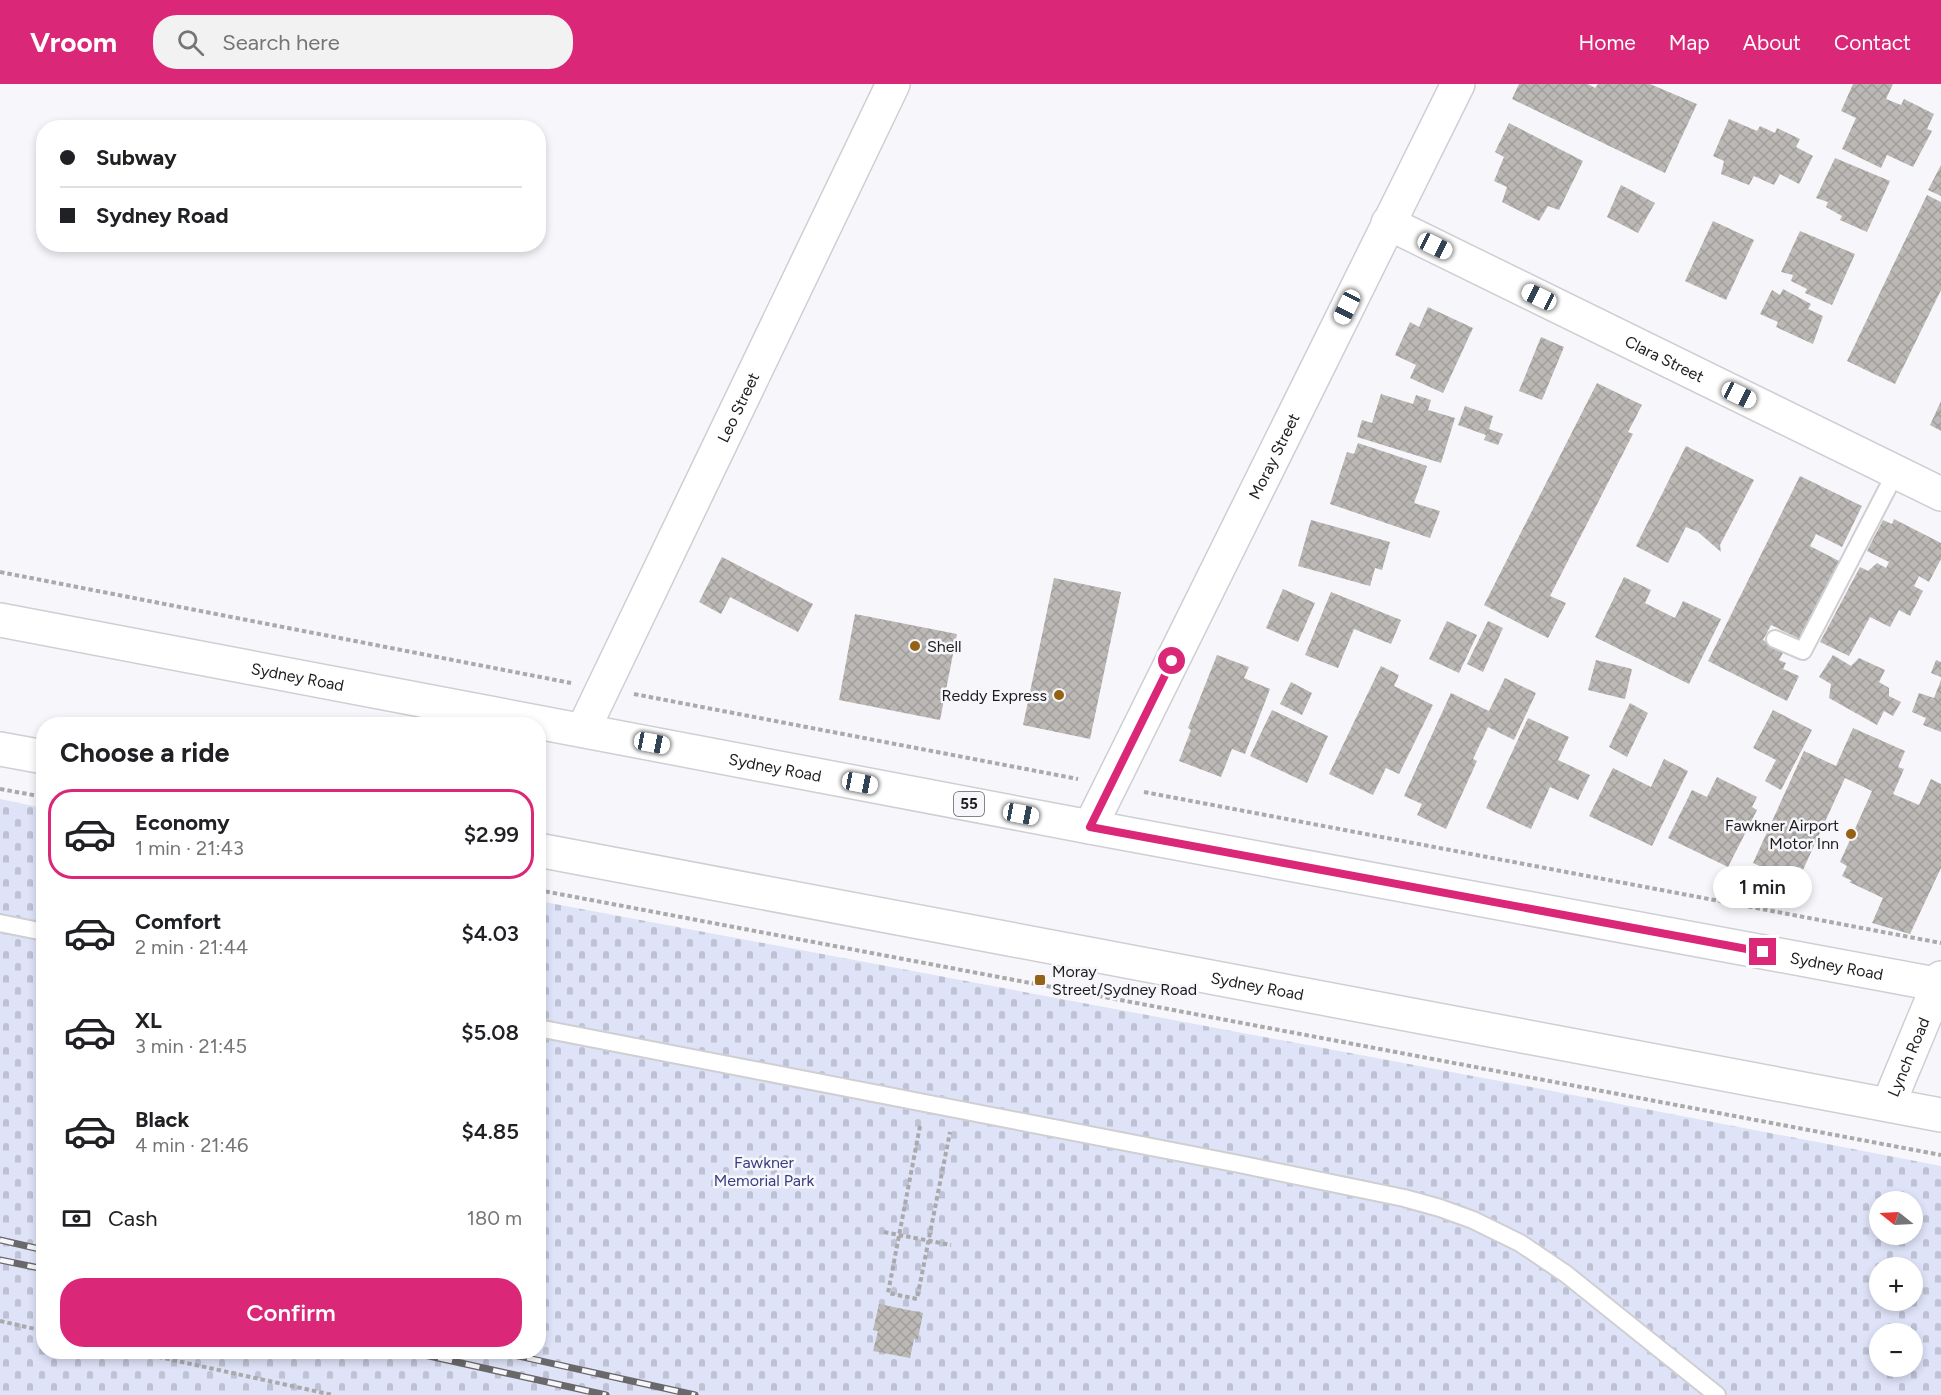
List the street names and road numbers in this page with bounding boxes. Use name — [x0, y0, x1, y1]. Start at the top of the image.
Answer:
street label: Clara Street — [1622, 331, 1707, 386]
street label: Leo Street — [713, 369, 763, 445]
street label: Moray Street — [1244, 410, 1303, 502]
street label: Sydney Road — [250, 658, 346, 695]
street label: Sydney Road — [727, 749, 823, 785]
road number: 55 — [954, 792, 984, 816]
street label: Sydney Road — [1789, 948, 1885, 984]
street label: Sydney Road — [1209, 968, 1305, 1004]
street label: Lynch Road — [1883, 1014, 1933, 1099]

